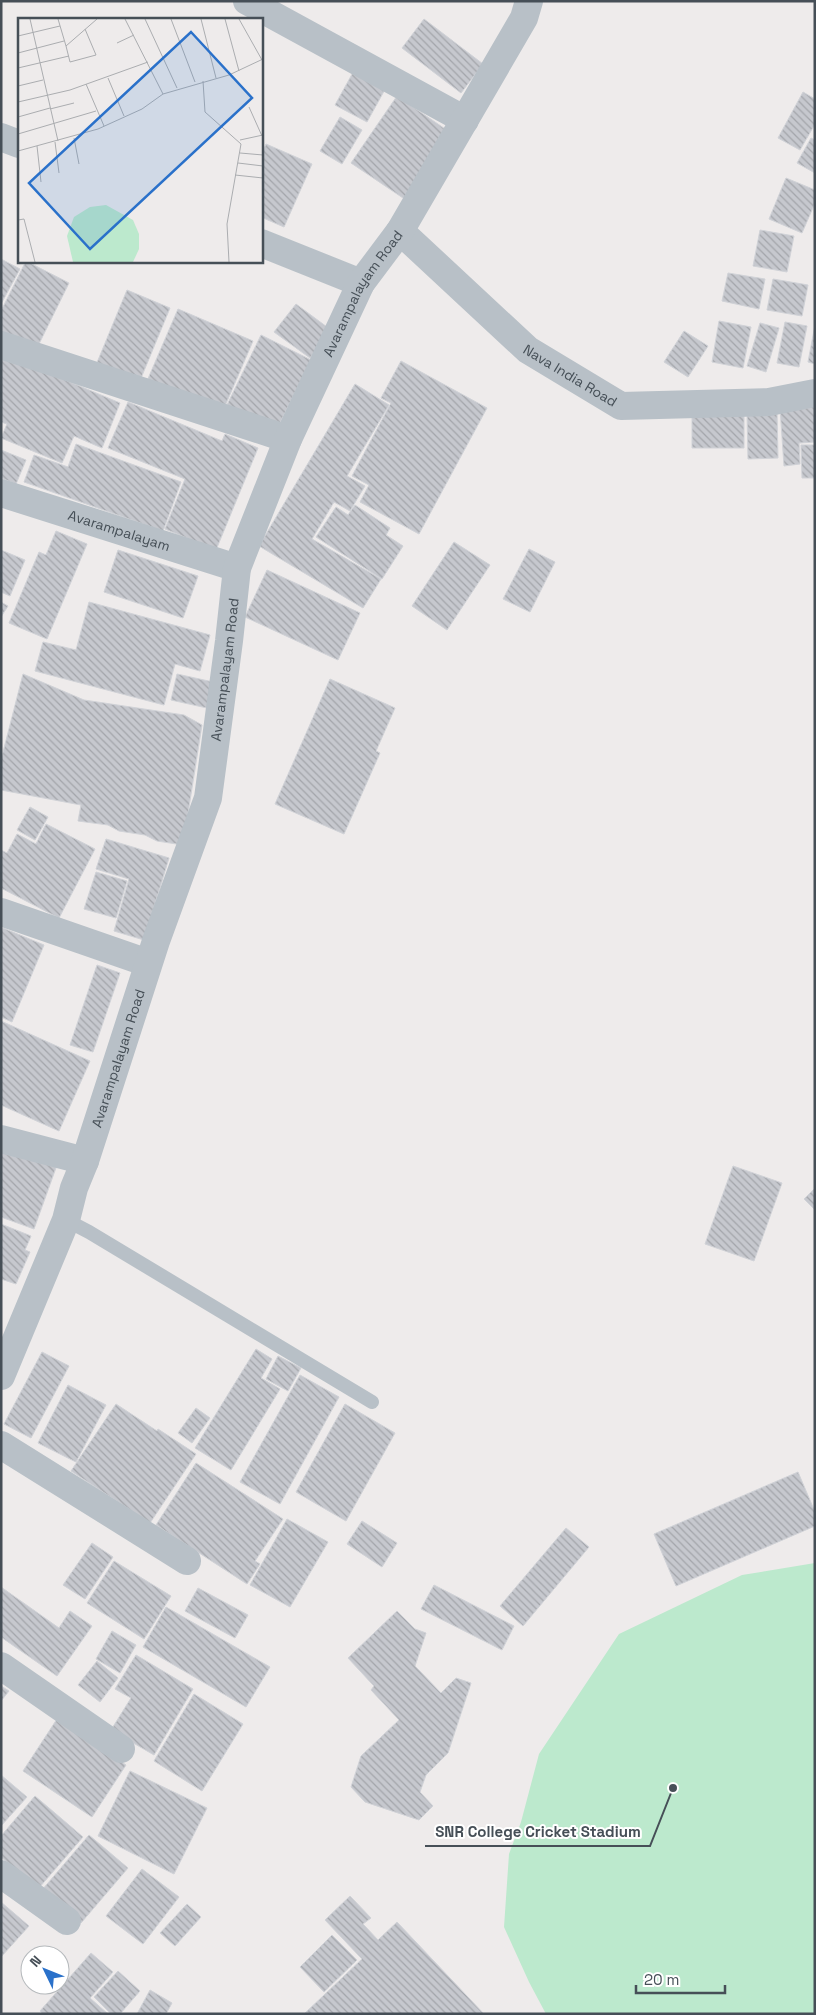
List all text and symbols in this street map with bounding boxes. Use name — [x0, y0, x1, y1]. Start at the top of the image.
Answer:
inset map — [18, 18, 262, 262]
street label: Avarampalayam Road — [319, 227, 407, 360]
street label: Nava India Road — [520, 340, 620, 411]
street label: Avarampalayam — [66, 506, 173, 555]
street label: Avarampalayam Road — [207, 597, 243, 742]
street label: Avarampalayam Road — [87, 987, 149, 1130]
callout: SNR College Cricket Stadium — [425, 1816, 650, 1846]
text: SNR College Cricket Stadium — [435, 1822, 641, 1841]
north arrow — [20, 1945, 70, 1995]
text: N — [26, 1952, 45, 1971]
scale bar — [636, 1962, 725, 1994]
text: 20 m — [644, 1970, 679, 1989]

